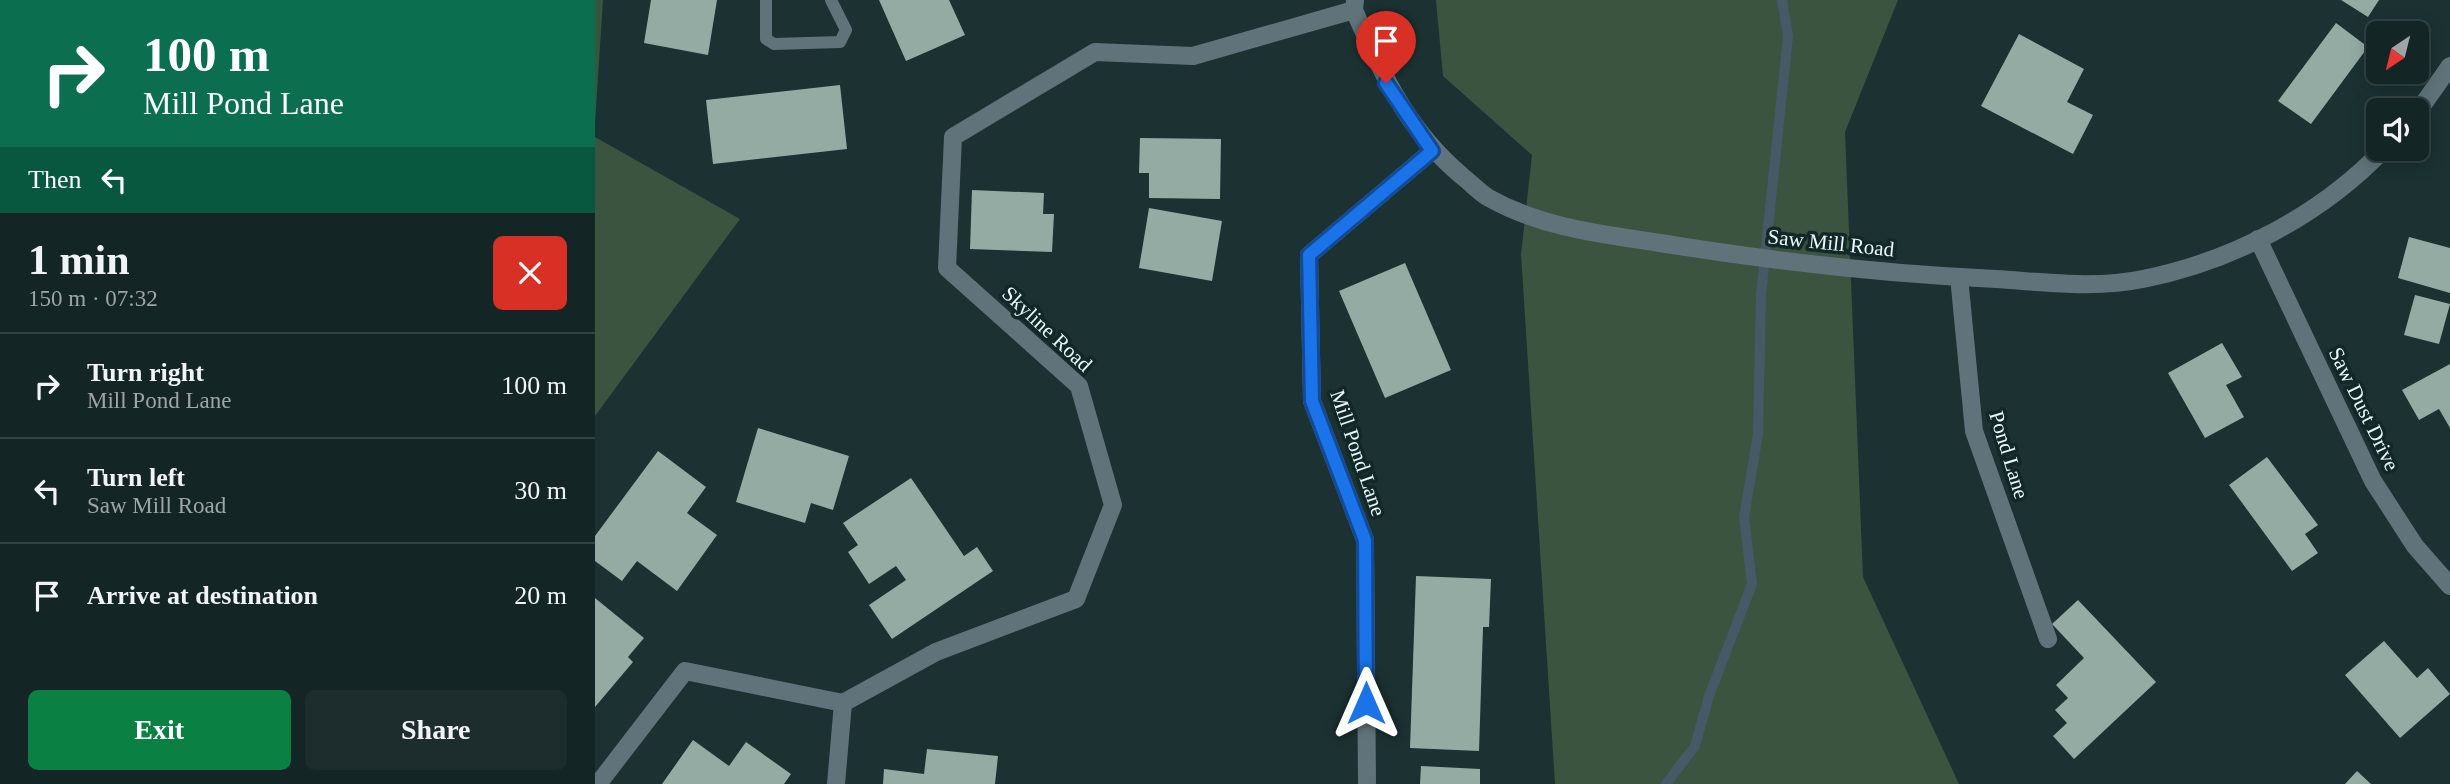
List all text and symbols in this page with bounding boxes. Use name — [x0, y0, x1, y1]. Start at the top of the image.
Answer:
pin — [1356, 11, 1416, 83]
north arrow — [2366, 21, 2429, 84]
map controls — [2366, 21, 2429, 161]
icon: arrive — [1367, 22, 1405, 60]
text: 100 m — [143, 27, 270, 82]
icon: right — [28, 28, 119, 119]
text: Mill Pond Lane — [143, 85, 344, 121]
button: sound — [2366, 98, 2429, 161]
icon: left — [95, 161, 133, 199]
text: Then — [28, 165, 81, 194]
street label: Saw Mill Road — [1767, 224, 1896, 262]
button: close — [493, 236, 567, 310]
text: 1 min — [28, 237, 130, 283]
street label: Skyline Road — [997, 281, 1097, 377]
text: 150 m · 07:32 — [28, 286, 158, 311]
street label: Saw Dust Drive — [2324, 343, 2404, 475]
text: Turn right — [87, 358, 204, 387]
icon: right — [28, 367, 66, 405]
text: 100 m — [501, 371, 567, 400]
street label: Mill Pond Lane — [1325, 387, 1391, 519]
text: Mill Pond Lane — [87, 388, 231, 413]
street label: Pond Lane — [1984, 408, 2034, 502]
text: Turn left — [87, 463, 185, 492]
icon: left — [28, 472, 66, 510]
text: 30 m — [514, 476, 567, 505]
text: Saw Mill Road — [87, 493, 226, 518]
icon: arrive — [28, 577, 66, 615]
text: Arrive at destination — [87, 581, 318, 610]
text: 20 m — [514, 581, 567, 610]
position arrow — [1329, 666, 1403, 740]
button: Exit — [28, 690, 291, 770]
button: Share — [305, 690, 567, 770]

